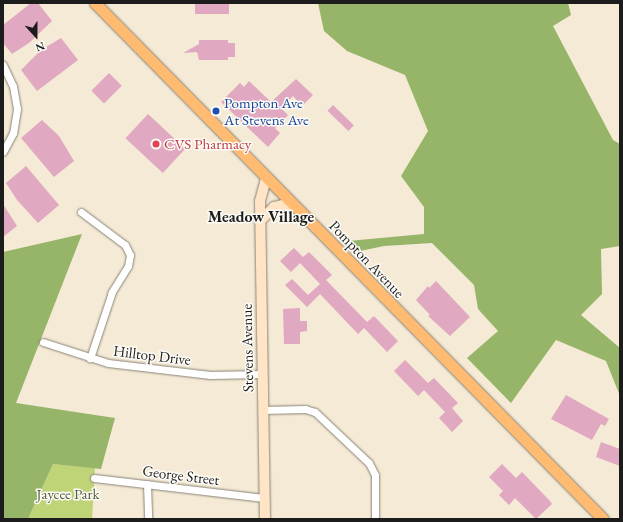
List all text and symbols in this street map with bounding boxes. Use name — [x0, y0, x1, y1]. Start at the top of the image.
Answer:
north arrow — [16, 16, 56, 56]
text: N — [34, 39, 47, 55]
place label: Pompton Ave At Stevens Ave — [224, 93, 309, 128]
marker: Pompton Ave At Stevens Ave — [211, 106, 221, 116]
place label: CVS Pharmacy — [164, 135, 251, 153]
marker: CVS Pharmacy — [151, 139, 161, 149]
district label: Meadow Village — [208, 207, 314, 227]
street label: Pompton Avenue — [326, 217, 408, 301]
street label: Stevens Avenue — [237, 304, 257, 392]
street label: Hilltop Drive — [112, 341, 192, 369]
street label: George Street — [141, 461, 221, 489]
park label: Jaycee Park — [36, 485, 100, 503]

